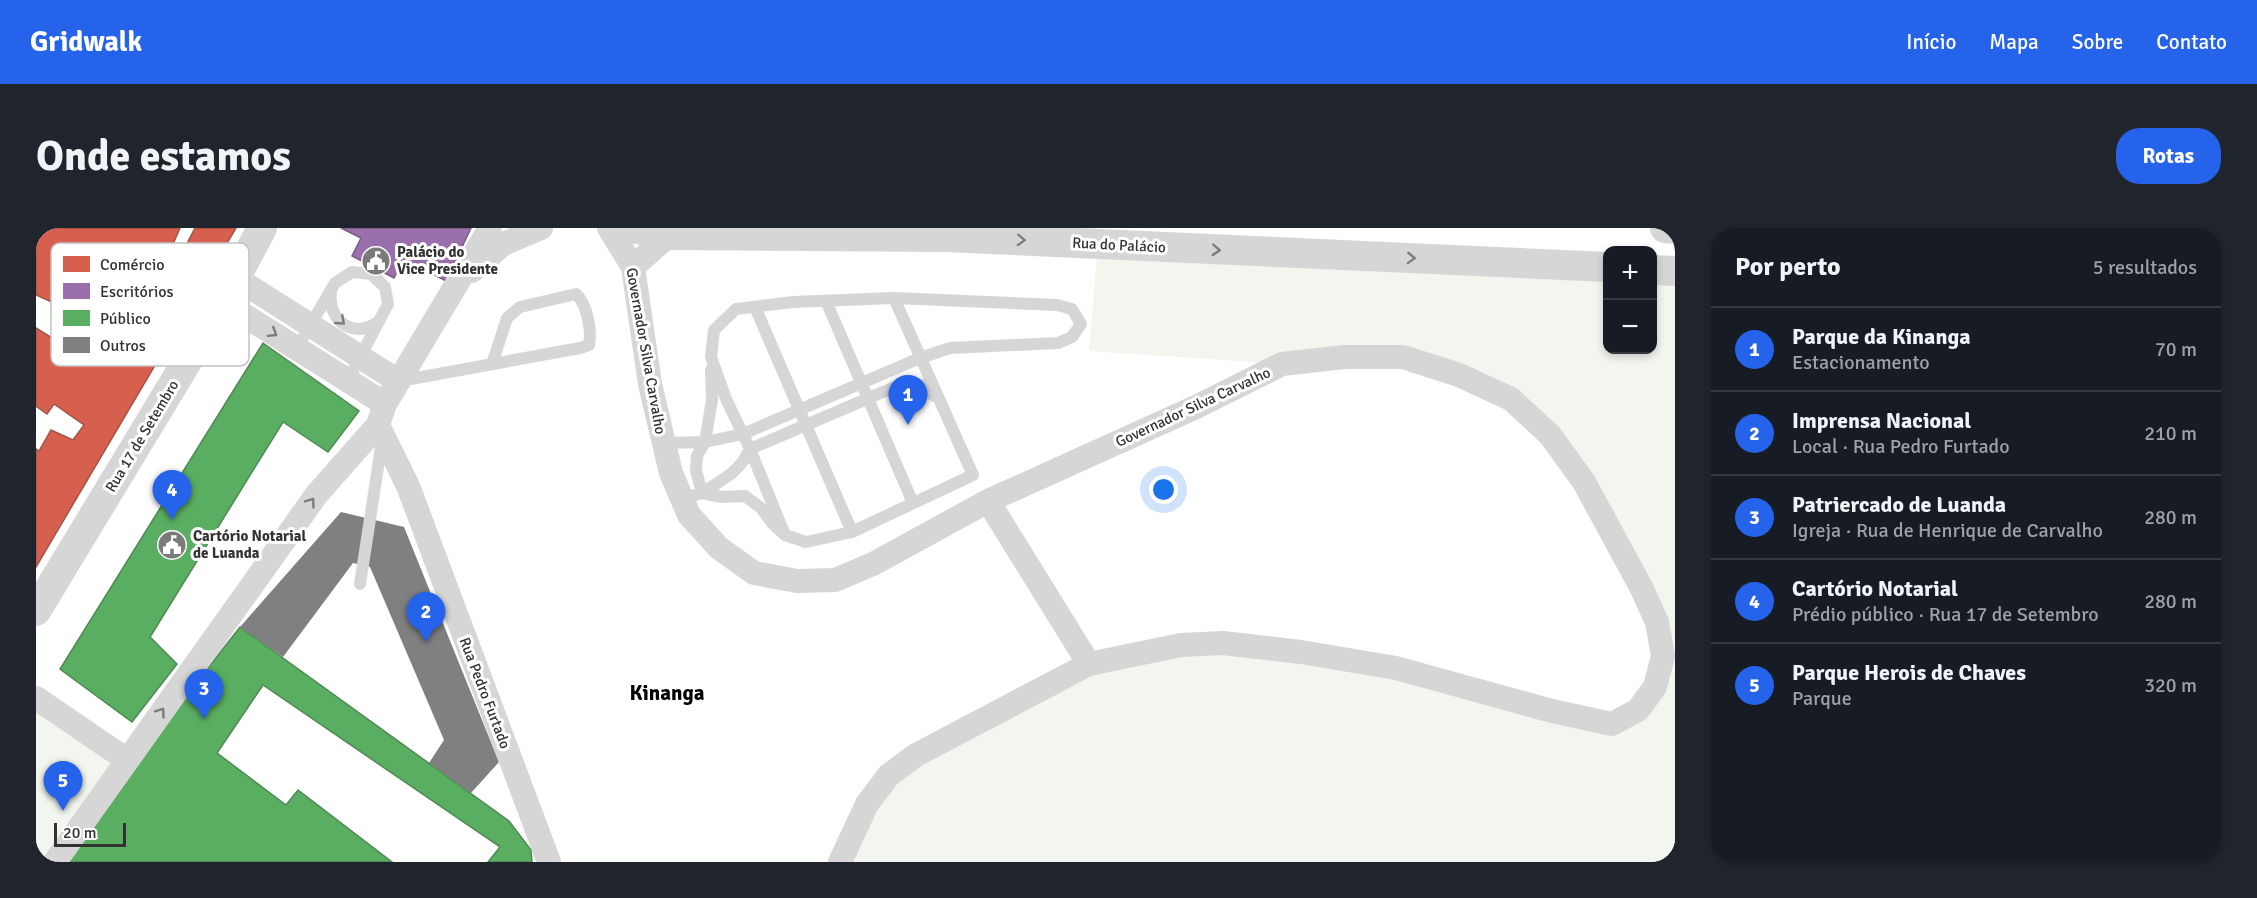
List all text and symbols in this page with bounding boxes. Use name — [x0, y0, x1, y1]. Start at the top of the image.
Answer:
text: Gridwalk — [30, 25, 142, 59]
text: Início — [1906, 29, 1956, 55]
text: Mapa — [1989, 29, 2039, 55]
text: Sobre — [2072, 29, 2123, 55]
text: Contato — [2156, 29, 2227, 55]
button: Rotas — [2116, 128, 2221, 184]
text: Onde estamos — [36, 131, 291, 182]
one-way arrow — [1017, 233, 1026, 246]
street label: Rua do Palácio — [1072, 234, 1166, 256]
legend — [51, 243, 249, 366]
place label: Palácio do Vice Presidente — [397, 243, 498, 278]
one-way arrow — [1211, 243, 1220, 256]
public building icon: Palácio do Vice Presidente — [360, 245, 392, 277]
map controls — [1603, 246, 1657, 354]
button: + — [1603, 246, 1657, 300]
text: Por perto — [1735, 251, 1841, 283]
one-way arrow — [1406, 252, 1415, 264]
text: Comércio — [100, 255, 165, 275]
text: 5 resultados — [2093, 255, 2197, 280]
street label: Governador Silva Carvalho — [622, 266, 670, 436]
text: Escritórios — [100, 282, 174, 302]
button: − — [1603, 300, 1657, 354]
text: Público — [100, 309, 151, 329]
one-way arrow — [334, 314, 345, 325]
text: Parque da Kinanga — [1792, 323, 1971, 350]
one-way arrow — [267, 326, 277, 338]
text: Outros — [100, 336, 146, 356]
text: 1 — [1749, 337, 1760, 362]
text: 70 m — [2155, 337, 2197, 362]
text: Estacionamento — [1792, 350, 1930, 375]
street label: Governador Silva Carvalho — [1113, 363, 1274, 451]
pin: 1 — [888, 376, 928, 425]
street label: Rua 17 de Setembro — [101, 377, 183, 495]
text: Imprensa Nacional — [1792, 407, 1971, 434]
text: 2 — [1749, 421, 1760, 446]
text: 210 m — [2144, 421, 2197, 446]
text: Local · Rua Pedro Furtado — [1792, 434, 2010, 459]
pin: 4 — [152, 470, 192, 520]
your location — [1149, 475, 1178, 504]
text: Patriercado de Luanda — [1792, 491, 2006, 518]
one-way arrow — [304, 498, 315, 509]
text: 3 — [1749, 505, 1760, 530]
text: 280 m — [2144, 505, 2197, 530]
text: Igreja · Rua de Henrique de Carvalho — [1792, 518, 2103, 543]
place label: Cartório Notarial de Luanda — [193, 527, 306, 562]
public building icon: Cartório Notarial de Luanda — [156, 529, 188, 561]
text: Cartório Notarial — [1792, 575, 1958, 602]
text: 4 — [1749, 589, 1760, 614]
text: 280 m — [2144, 589, 2197, 614]
pin: 2 — [406, 592, 446, 642]
text: Prédio público · Rua 17 de Setembro — [1792, 602, 2099, 627]
street label: Rua Pedro Furtado — [456, 635, 515, 751]
text: Parque Herois de Chaves — [1792, 659, 2026, 686]
pin: 3 — [184, 670, 224, 719]
text: 5 — [1749, 673, 1760, 698]
text: 320 m — [2144, 673, 2197, 698]
district label: Kinanga — [629, 680, 705, 706]
text: Parque — [1792, 686, 1852, 711]
one-way arrow — [154, 708, 165, 719]
pin: 5 — [44, 762, 82, 811]
scale bar — [54, 820, 126, 848]
text: 20 m — [63, 823, 97, 843]

